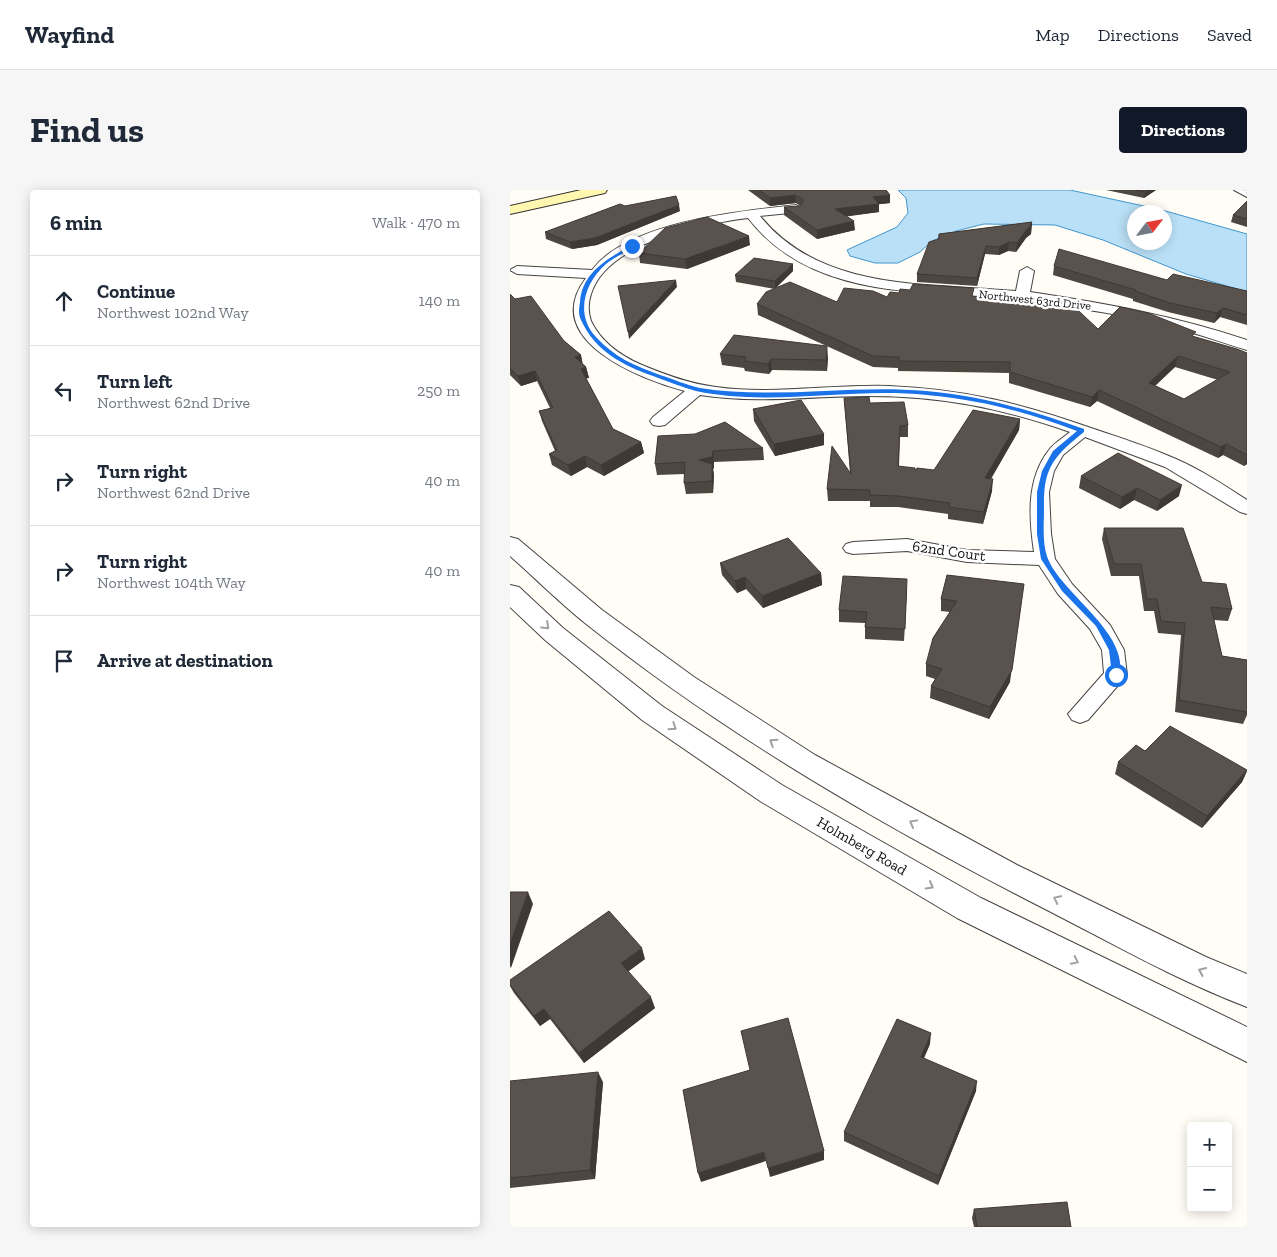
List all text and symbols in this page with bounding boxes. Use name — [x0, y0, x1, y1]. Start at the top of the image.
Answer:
text: Wayfind — [25, 20, 114, 49]
text: Map — [1035, 24, 1070, 46]
text: Directions — [1098, 24, 1179, 46]
text: Saved — [1207, 24, 1252, 46]
button: Directions — [1119, 107, 1247, 153]
text: Find us — [30, 109, 144, 151]
north arrow — [1127, 205, 1172, 250]
text: 6 min — [50, 210, 102, 235]
text: Walk · 470 m — [372, 213, 460, 232]
route end — [621, 235, 644, 258]
text: Continue — [97, 280, 175, 303]
icon: ahead — [50, 287, 78, 315]
street label: Northwest 63rd Drive — [978, 287, 1092, 313]
text: 140 m — [419, 291, 460, 310]
text: Northwest 102nd Way — [97, 303, 249, 322]
text: Turn left — [97, 370, 172, 393]
icon: left — [50, 377, 78, 405]
text: 250 m — [417, 381, 460, 400]
text: Northwest 62nd Drive — [97, 393, 250, 412]
text: Turn right — [97, 460, 187, 483]
icon: right — [50, 467, 78, 495]
text: 40 m — [425, 471, 460, 490]
text: Northwest 62nd Drive — [97, 483, 250, 502]
street label: 62nd Court — [911, 537, 987, 565]
text: Turn right — [97, 550, 187, 573]
icon: right — [50, 557, 78, 585]
text: 40 m — [425, 561, 460, 580]
text: Northwest 104th Way — [97, 573, 246, 592]
one-way arrow — [540, 620, 549, 629]
icon: arrive — [50, 647, 78, 675]
text: Arrive at destination — [97, 649, 273, 672]
route start — [1105, 664, 1128, 687]
one-way arrow — [667, 721, 677, 730]
one-way arrow — [769, 739, 778, 748]
street label: Holmberg Road — [814, 813, 911, 879]
one-way arrow — [910, 819, 919, 829]
one-way arrow — [925, 879, 934, 889]
one-way arrow — [1053, 895, 1062, 905]
one-way arrow — [1069, 954, 1078, 964]
one-way arrow — [1198, 967, 1207, 978]
map controls — [1187, 1122, 1232, 1212]
button: + — [1187, 1122, 1232, 1167]
button: − — [1187, 1167, 1232, 1212]

